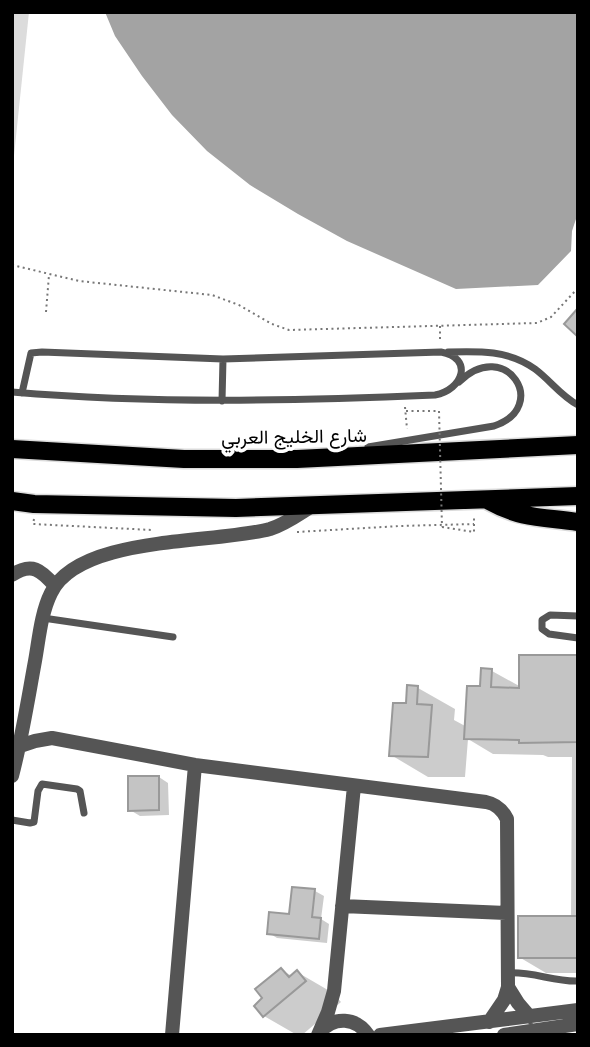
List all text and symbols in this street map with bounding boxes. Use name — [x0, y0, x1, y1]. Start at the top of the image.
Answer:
street label: شارع الخليج العربي — [221, 425, 367, 453]

